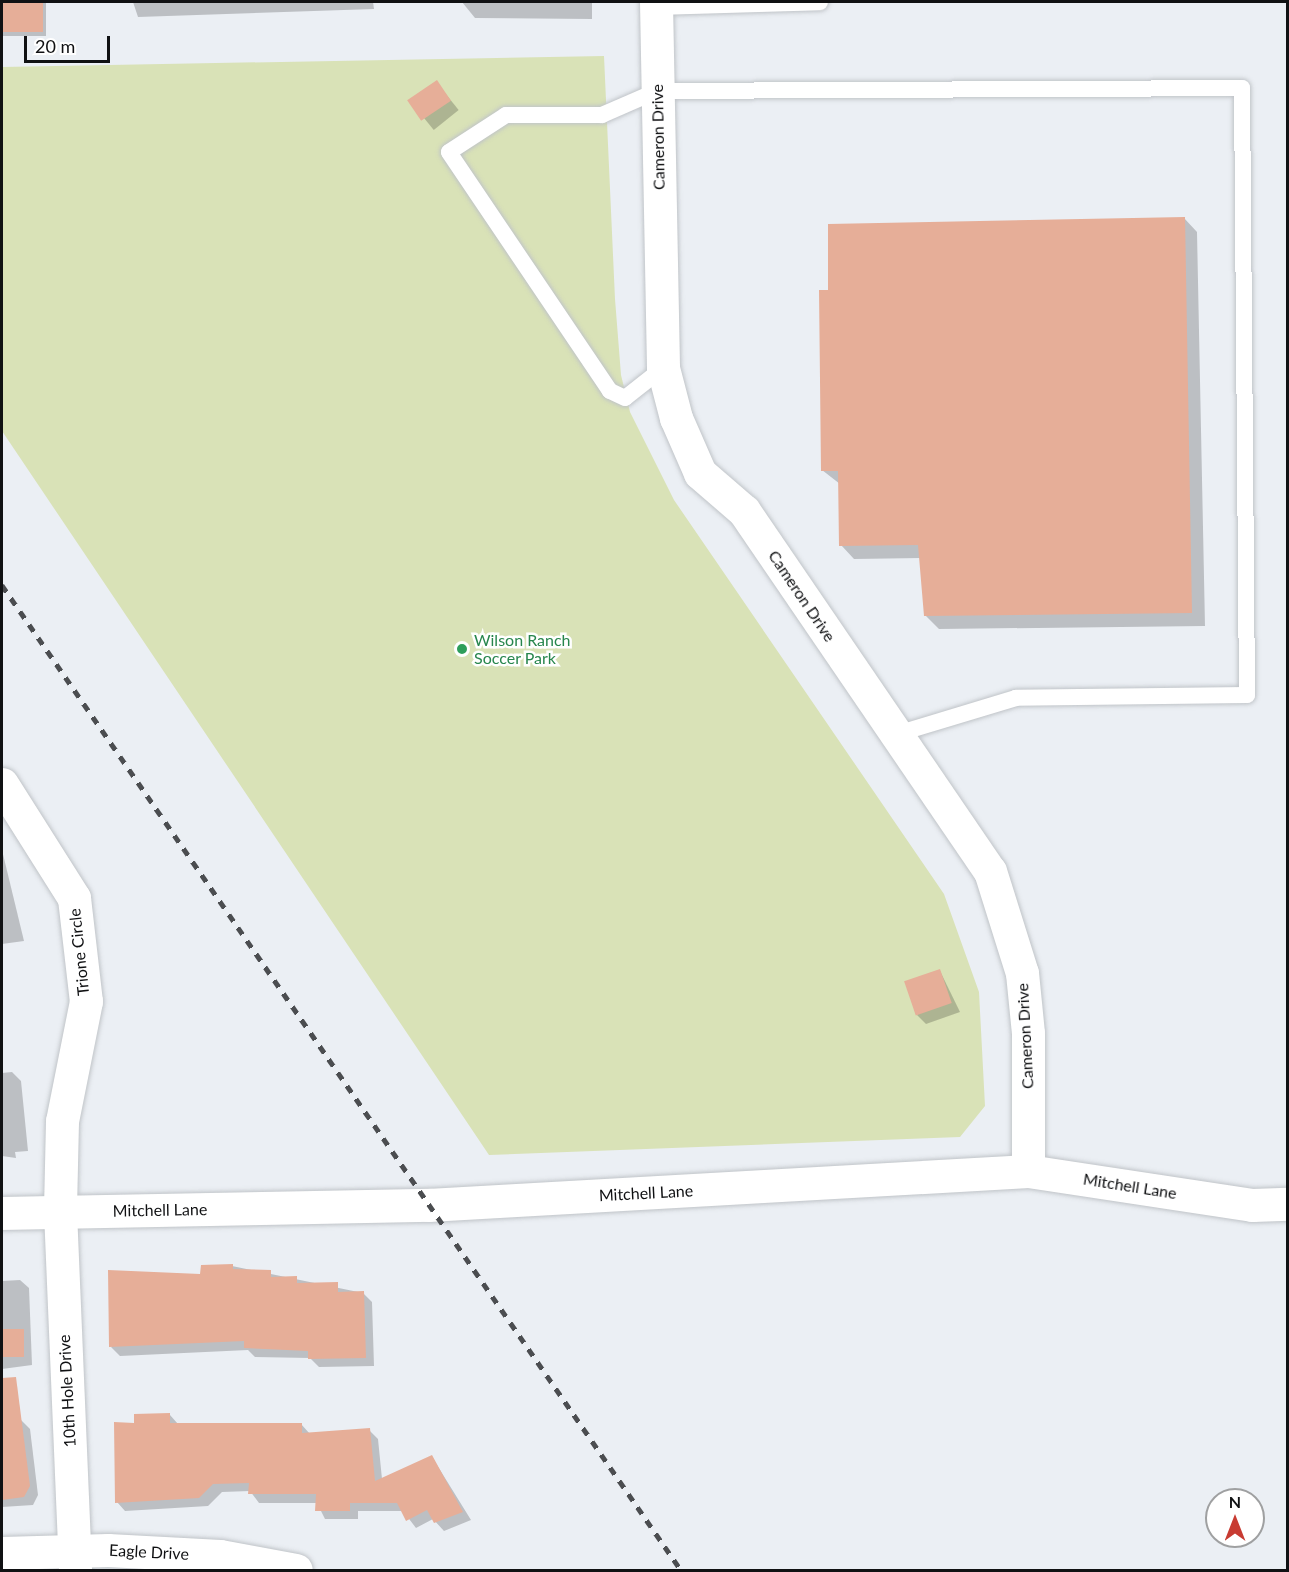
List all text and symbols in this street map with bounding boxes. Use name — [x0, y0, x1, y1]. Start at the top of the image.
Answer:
scale bar — [27, 24, 112, 62]
text: 20 m — [35, 35, 75, 57]
street label: Cameron Drive — [647, 84, 669, 190]
street label: Cameron Drive — [764, 547, 840, 645]
place label: Wilson Ranch Soccer Park — [474, 630, 571, 668]
marker: Wilson Ranch Soccer Park — [455, 642, 469, 656]
street label: Trione Circle — [65, 907, 93, 997]
street label: Cameron Drive — [1013, 983, 1037, 1089]
street label: Mitchell Lane — [1082, 1169, 1178, 1203]
street label: Mitchell Lane — [598, 1181, 694, 1205]
street label: Mitchell Lane — [113, 1200, 207, 1220]
street label: 10th Hole Drive — [54, 1334, 80, 1448]
north arrow — [1205, 1488, 1265, 1548]
text: N — [1229, 1492, 1241, 1511]
street label: Eagle Drive — [109, 1540, 189, 1564]

